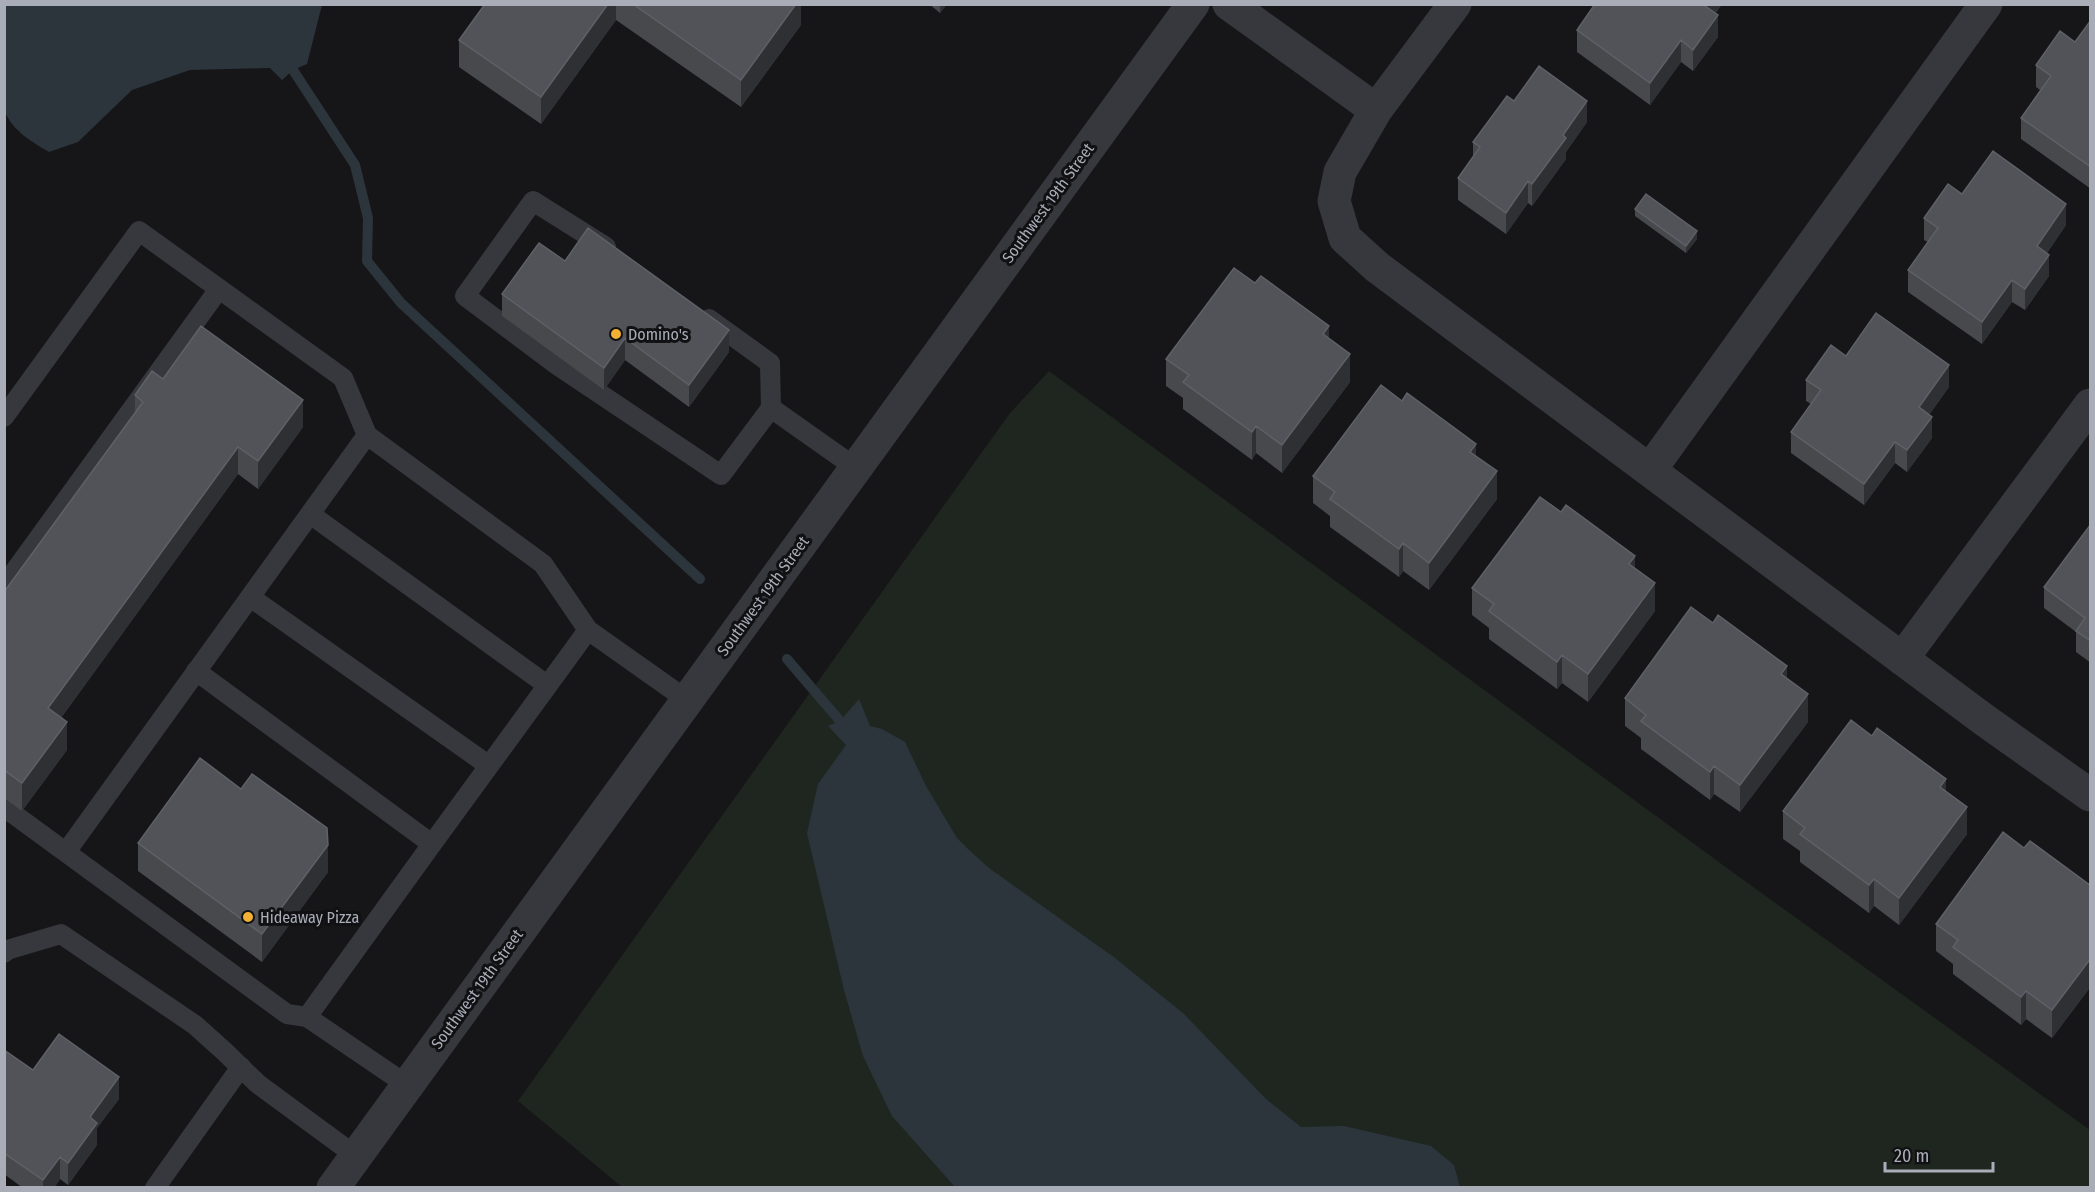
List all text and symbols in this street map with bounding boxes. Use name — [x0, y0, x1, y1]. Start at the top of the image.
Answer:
street label: Southwest 19th Street — [998, 139, 1098, 267]
place label: Domino's — [628, 325, 689, 344]
marker: Domino's — [609, 327, 623, 341]
street label: Southwest 19th Street — [713, 532, 813, 660]
place label: Hideaway Pizza — [260, 908, 359, 927]
marker: Hideaway Pizza — [241, 910, 255, 924]
street label: Southwest 19th Street — [427, 925, 527, 1053]
scale bar — [1885, 1135, 1993, 1173]
text: 20 m — [1894, 1145, 1929, 1167]

